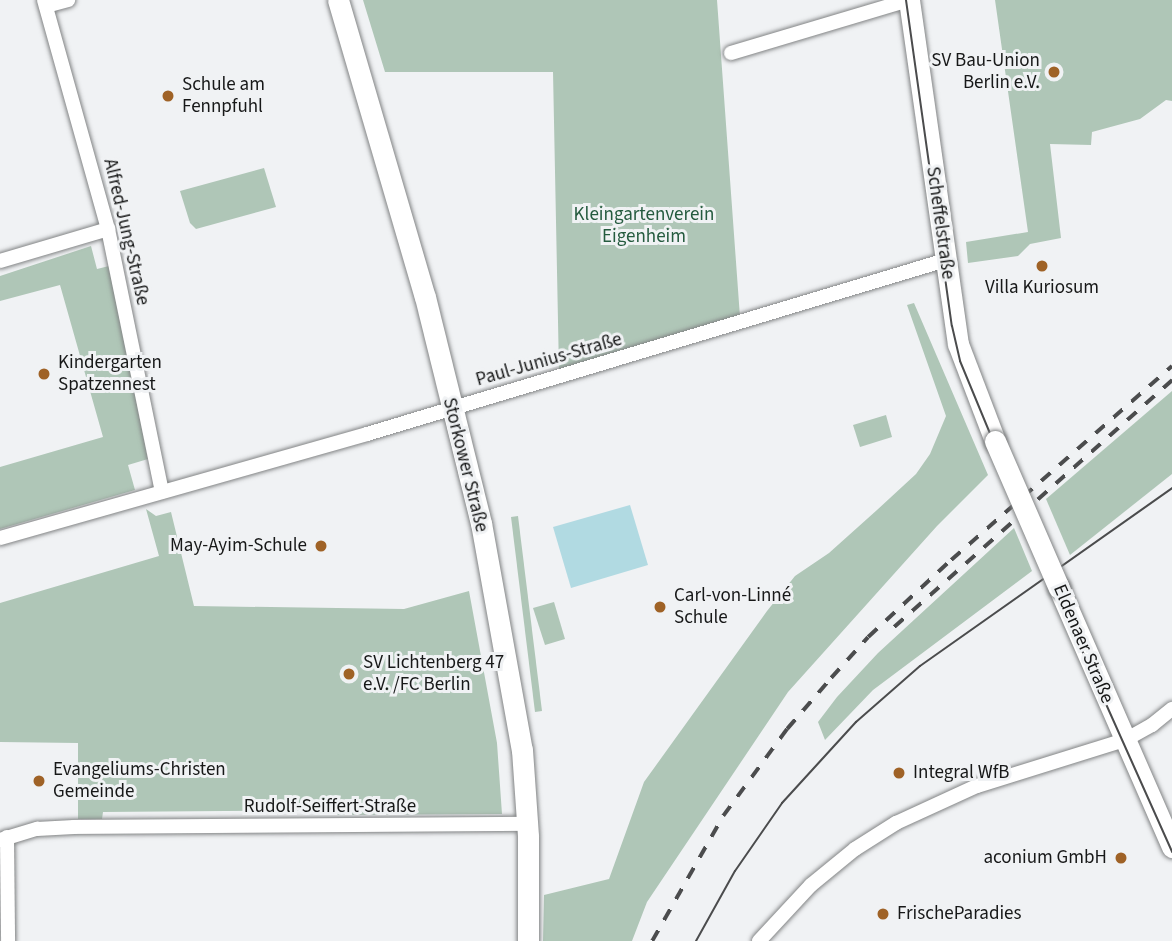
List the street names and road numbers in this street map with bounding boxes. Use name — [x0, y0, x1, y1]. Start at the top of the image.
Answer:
street label: Alfred-Jung-Straße — [98, 156, 154, 308]
street label: Scheffelstraße — [921, 165, 959, 281]
street label: Paul-Junius-Straße — [473, 328, 625, 392]
street label: Storkower Straße — [437, 395, 493, 535]
street label: Eldenaer Straße — [1048, 581, 1118, 707]
street label: Rudolf-Seiffert-Straße — [244, 796, 416, 818]

